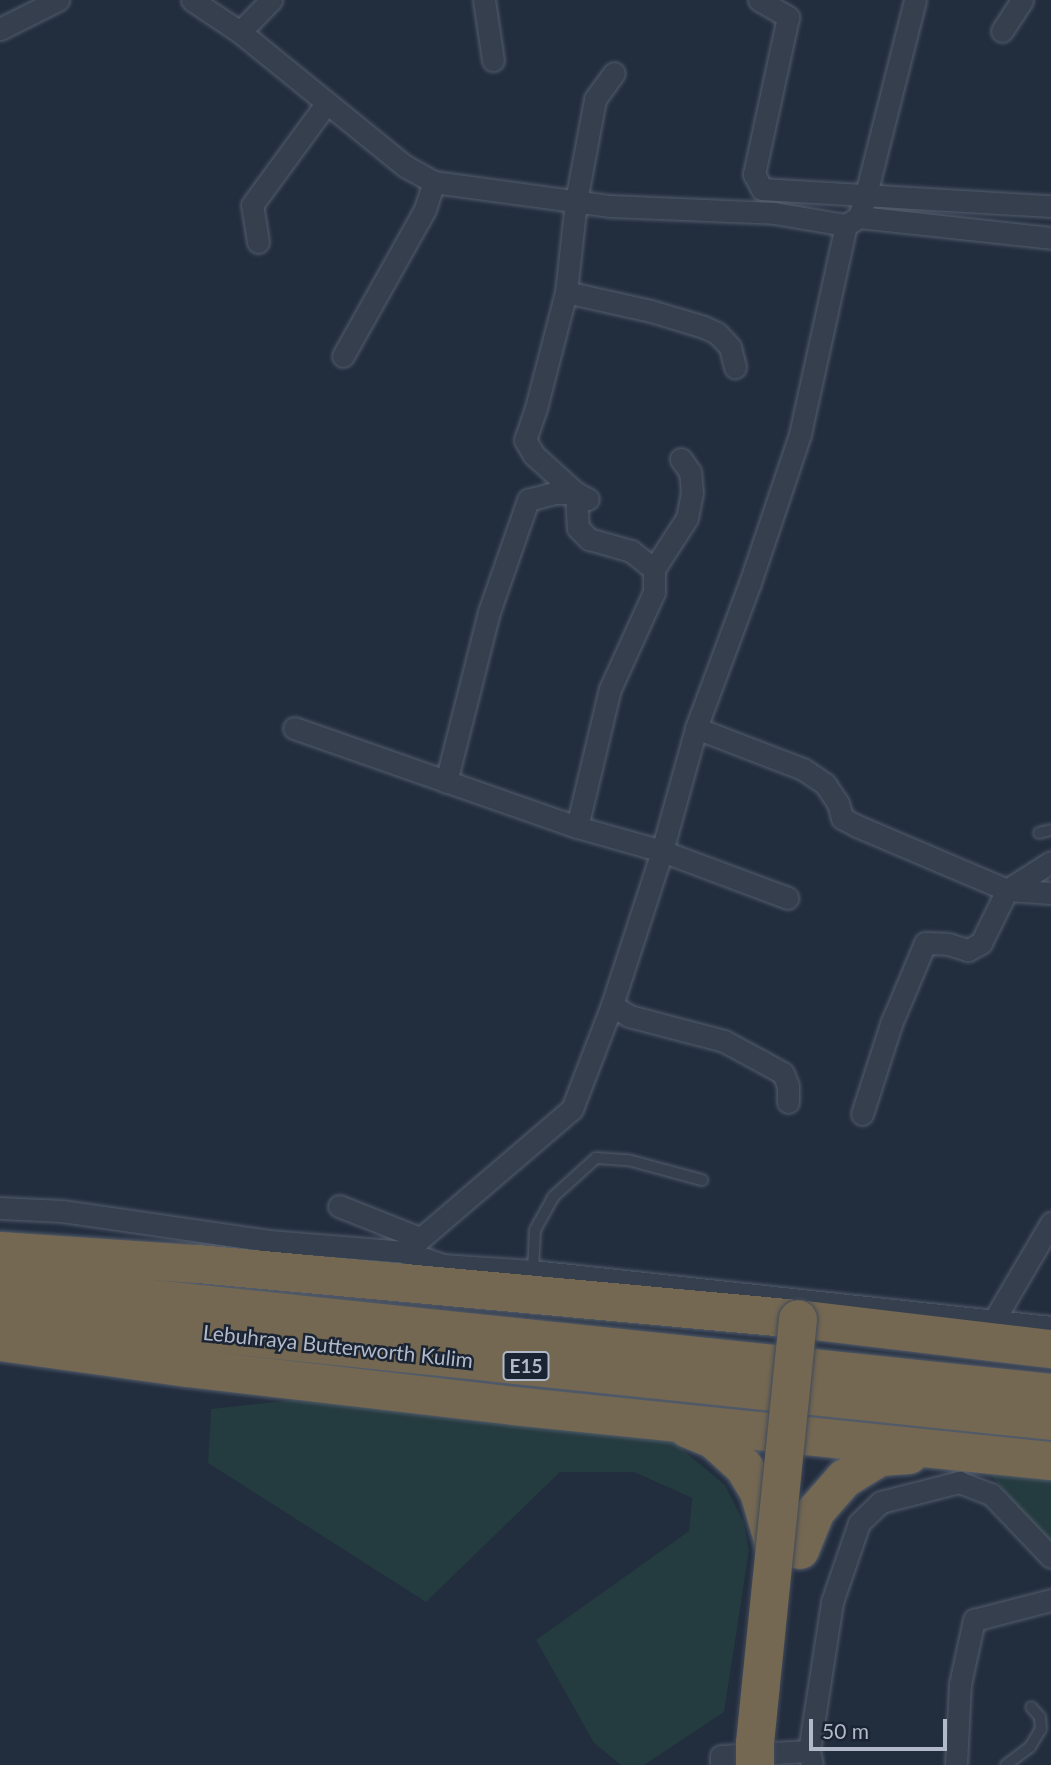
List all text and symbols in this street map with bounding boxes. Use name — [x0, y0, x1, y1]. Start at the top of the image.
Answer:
street label: Lebuhraya Butterworth Kulim — [202, 1319, 474, 1373]
road number: E15 — [502, 1350, 550, 1382]
scale bar — [813, 1706, 951, 1750]
text: 50 m — [822, 1718, 869, 1743]

